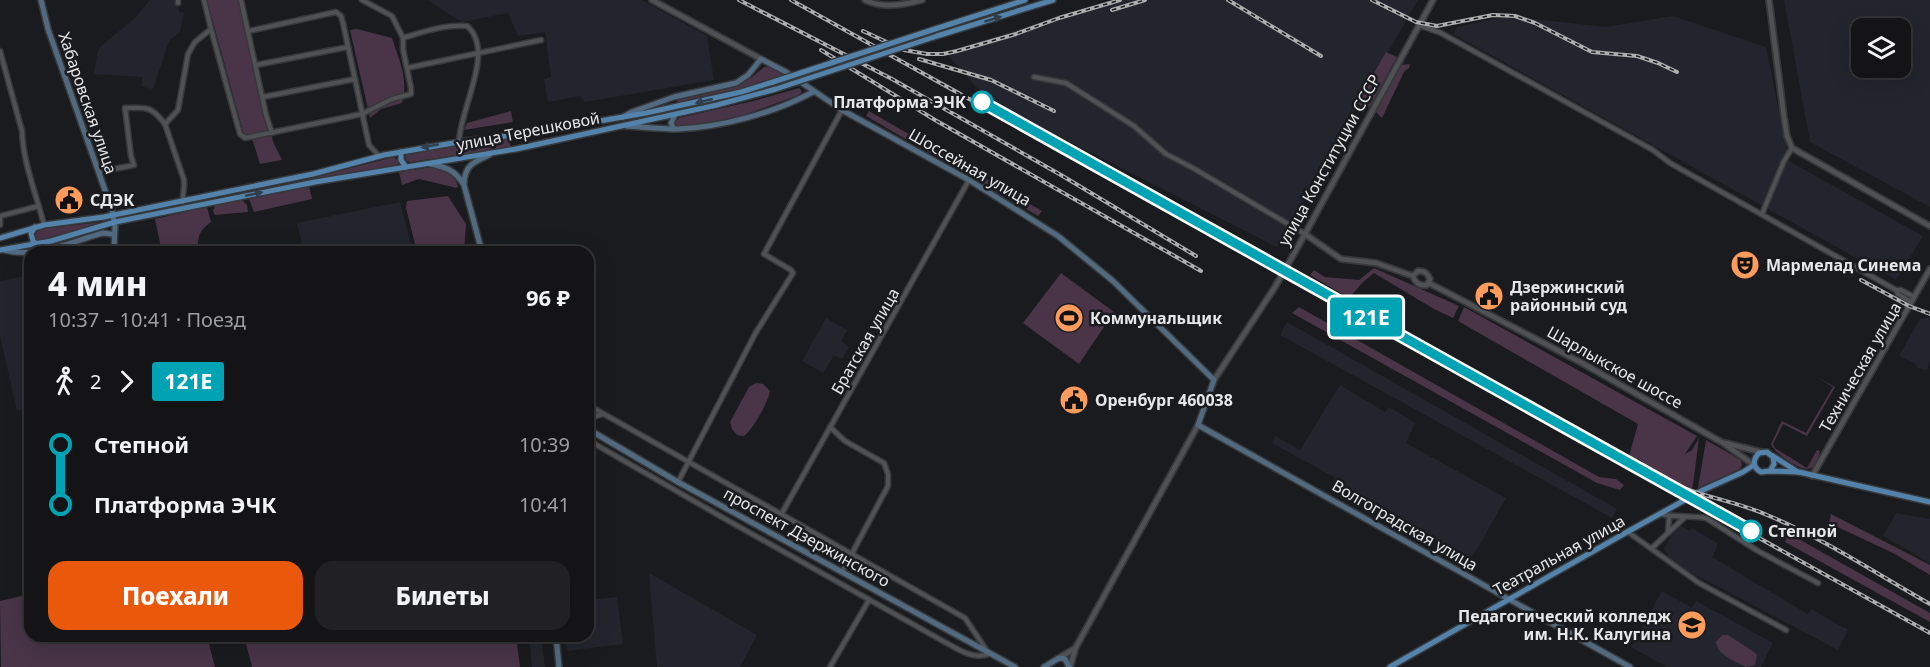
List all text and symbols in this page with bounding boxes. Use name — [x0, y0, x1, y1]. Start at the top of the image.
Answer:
one-way arrow — [984, 13, 1002, 23]
map controls — [1851, 18, 1911, 78]
button: layers — [1851, 18, 1911, 78]
street label: Хабаровская улица — [53, 29, 123, 177]
street label: улица Конституции СССР — [1273, 70, 1385, 250]
place label: Платформа ЭЧК — [833, 91, 967, 113]
marker: Платформа ЭЧК — [971, 91, 993, 113]
one-way arrow — [694, 97, 713, 106]
street label: улица Терешковой — [454, 106, 602, 156]
street label: Шоссейная улица — [905, 123, 1035, 211]
one-way arrow — [420, 142, 439, 151]
public building icon: СДЭК — [53, 184, 85, 216]
place label: СДЭК — [90, 189, 135, 211]
one-way arrow — [245, 189, 264, 198]
theatre icon: Мармелад Синема — [1729, 249, 1761, 281]
place label: Мармелад Синема — [1766, 254, 1921, 276]
text: 4 мин — [48, 261, 148, 306]
place label: Дзержинский районный суд — [1510, 276, 1628, 316]
public building icon: Дзержинский районный суд — [1473, 280, 1505, 312]
text: 96 ₽ — [526, 282, 570, 312]
street label: Братская улица — [826, 284, 904, 398]
line badge: 121Е — [1324, 298, 1408, 336]
street label: Техническая улица — [1814, 298, 1906, 436]
sports icon: Коммунальщик — [1053, 302, 1085, 334]
text: 121Е — [1342, 303, 1390, 331]
text: 10:37 – 10:41 · Поезд — [48, 306, 246, 333]
place label: Коммунальщик — [1090, 307, 1222, 329]
street label: Шарлыкское шоссе — [1543, 321, 1687, 413]
icon: walk — [48, 365, 81, 398]
icon: forward — [110, 365, 143, 398]
text: 121Е — [164, 367, 212, 395]
text: 2 — [90, 368, 101, 395]
public building icon: Оренбург 460038 — [1058, 384, 1090, 416]
place label: Оренбург 460038 — [1095, 389, 1233, 411]
text: Степной — [94, 429, 189, 459]
text: 10:39 — [519, 431, 570, 458]
street label: Волгоградская улица — [1328, 474, 1482, 576]
street label: проспект Дзержинского — [720, 482, 894, 592]
text: Платформа ЭЧК — [94, 489, 276, 519]
text: 10:41 — [519, 491, 570, 518]
street label: Театральная улица — [1489, 510, 1629, 600]
marker: Степной — [1740, 520, 1762, 542]
place label: Степной — [1768, 520, 1837, 542]
button: Поехали — [48, 561, 303, 630]
button: Билеты — [315, 561, 570, 630]
place label: Педагогический колледж им. Н.К. Калугина — [1458, 605, 1671, 645]
school or university icon: Педагогический колледж им. Н.К. Калугина — [1676, 609, 1708, 641]

